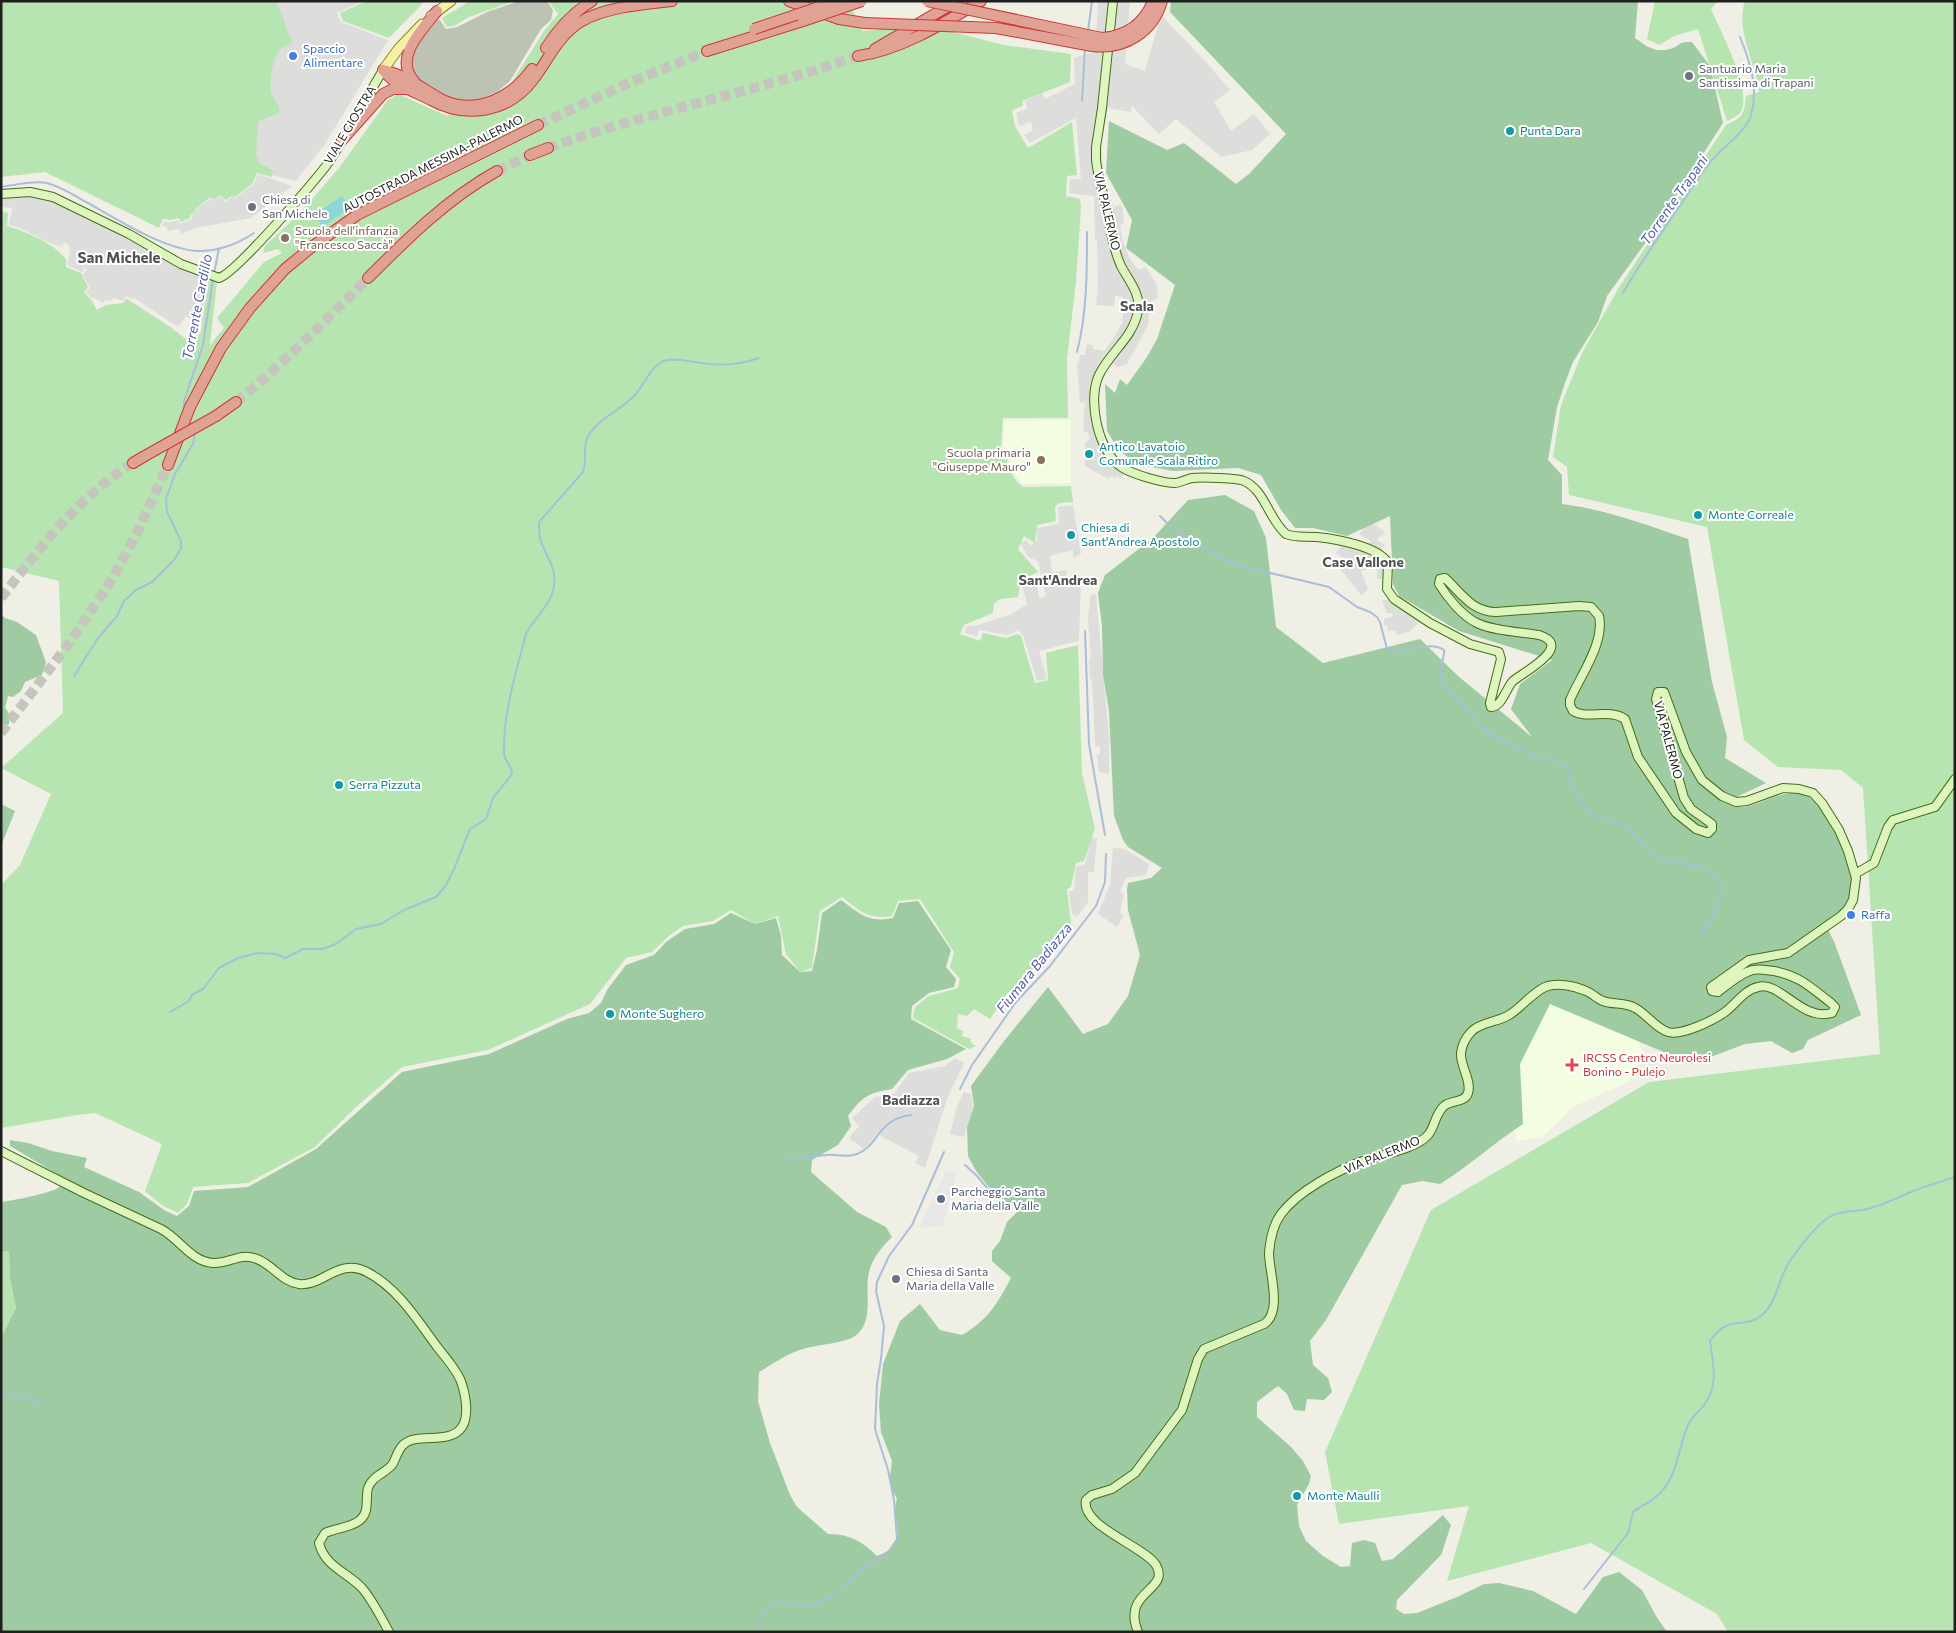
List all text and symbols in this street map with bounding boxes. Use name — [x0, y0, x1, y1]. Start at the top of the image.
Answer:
place label: Spaccio Alimentare — [303, 41, 363, 69]
marker: Spaccio Alimentare — [287, 50, 299, 62]
place label: Santuario Maria Santissima di Trapani — [1699, 61, 1814, 89]
marker: Santuario Maria Santissima di Trapani — [1683, 70, 1695, 82]
street label: VIALE GIOSTRA — [320, 83, 378, 166]
street label: AUTOSTRADA MESSINA-PALERMO — [340, 111, 525, 215]
place label: Punta Dara — [1520, 123, 1581, 137]
marker: Punta Dara — [1504, 125, 1516, 137]
water label: Torrente Trapani — [1636, 151, 1711, 248]
street label: VIA PALERMO — [1092, 170, 1124, 252]
place label: Chiesa di San Michele — [262, 192, 328, 220]
marker: Chiesa di San Michele — [246, 201, 258, 213]
place label: Scuola dell'infanzia "Francesco Saccà" — [295, 223, 398, 251]
marker: Scuola dell'infanzia "Francesco Saccà" — [279, 232, 291, 244]
district label: San Michele — [78, 248, 161, 266]
water label: Torrente Cardillo — [178, 252, 215, 361]
district label: Scala — [1120, 297, 1154, 314]
place label: Antico Lavatoio Comunale Scala Ritiro — [1099, 439, 1218, 467]
place label: Scuola primaria "Giuseppe Mauro" — [933, 445, 1031, 473]
marker: Antico Lavatoio Comunale Scala Ritiro — [1083, 448, 1095, 460]
marker: Scuola primaria "Giuseppe Mauro" — [1035, 454, 1047, 466]
place label: Monte Correale — [1708, 507, 1794, 521]
marker: Monte Correale — [1692, 509, 1704, 521]
place label: Chiesa di Sant'Andrea Apostolo — [1081, 520, 1200, 548]
marker: Chiesa di Sant'Andrea Apostolo — [1065, 529, 1077, 541]
district label: Case Vallone — [1322, 553, 1404, 570]
district label: Sant'Andrea — [1019, 571, 1097, 588]
street label: VIA PALERMO — [1652, 699, 1686, 781]
place label: Serra Pizzuta — [349, 777, 421, 791]
marker: Serra Pizzuta — [333, 779, 345, 791]
place label: Raffa — [1861, 907, 1891, 921]
marker: Raffa — [1845, 909, 1857, 921]
water label: Fiumara Badiazza — [992, 919, 1075, 1016]
place label: Monte Sughero — [620, 1006, 704, 1020]
marker: Monte Sughero — [604, 1008, 616, 1020]
place label: IRCSS Centro Neurolesi Bonino - Pulejo — [1583, 1050, 1711, 1078]
marker: IRCSS Centro Neurolesi Bonino - Pulejo — [1565, 1058, 1579, 1072]
district label: Badiazza — [882, 1091, 940, 1108]
street label: VIA PALERMO — [1342, 1132, 1422, 1176]
place label: Parcheggio Santa Maria della Valle — [951, 1184, 1045, 1212]
marker: Parcheggio Santa Maria della Valle — [935, 1193, 947, 1205]
place label: Chiesa di Santa Maria della Valle — [906, 1264, 994, 1292]
marker: Chiesa di Santa Maria della Valle — [890, 1273, 902, 1285]
place label: Monte Maulli — [1307, 1488, 1380, 1502]
marker: Monte Maulli — [1291, 1490, 1303, 1502]

